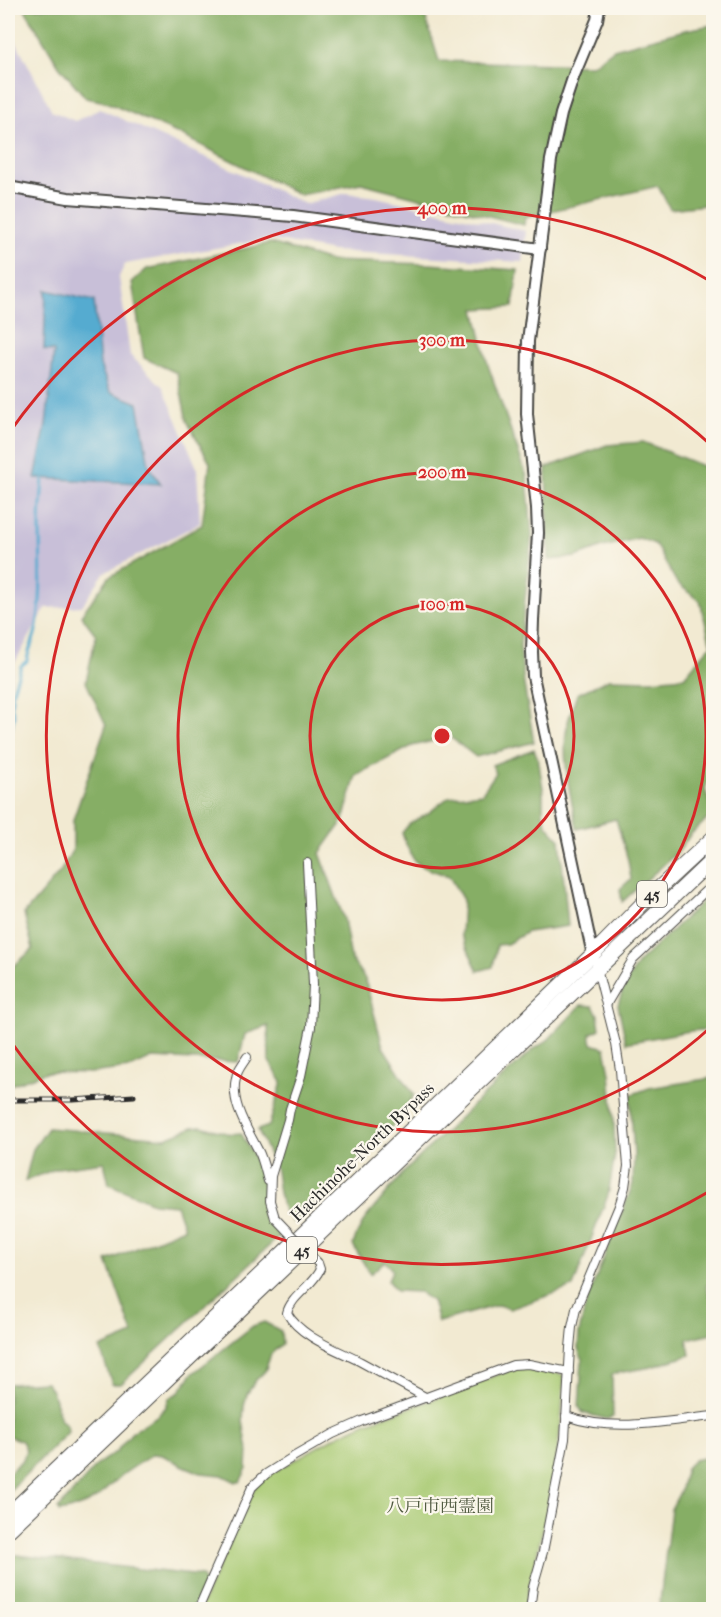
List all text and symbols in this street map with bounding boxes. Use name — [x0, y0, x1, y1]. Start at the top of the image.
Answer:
text: 400 m — [416, 198, 468, 219]
text: 300 m — [419, 330, 466, 351]
text: 200 m — [418, 462, 467, 483]
text: 100 m — [419, 594, 466, 615]
centre of rings — [432, 726, 452, 746]
road number: 45 — [637, 881, 667, 907]
street label: Hachinohe-North Bypass — [286, 1078, 439, 1227]
road number: 45 — [287, 1237, 317, 1263]
park label: 八戸市西霊園 — [386, 1496, 494, 1517]

